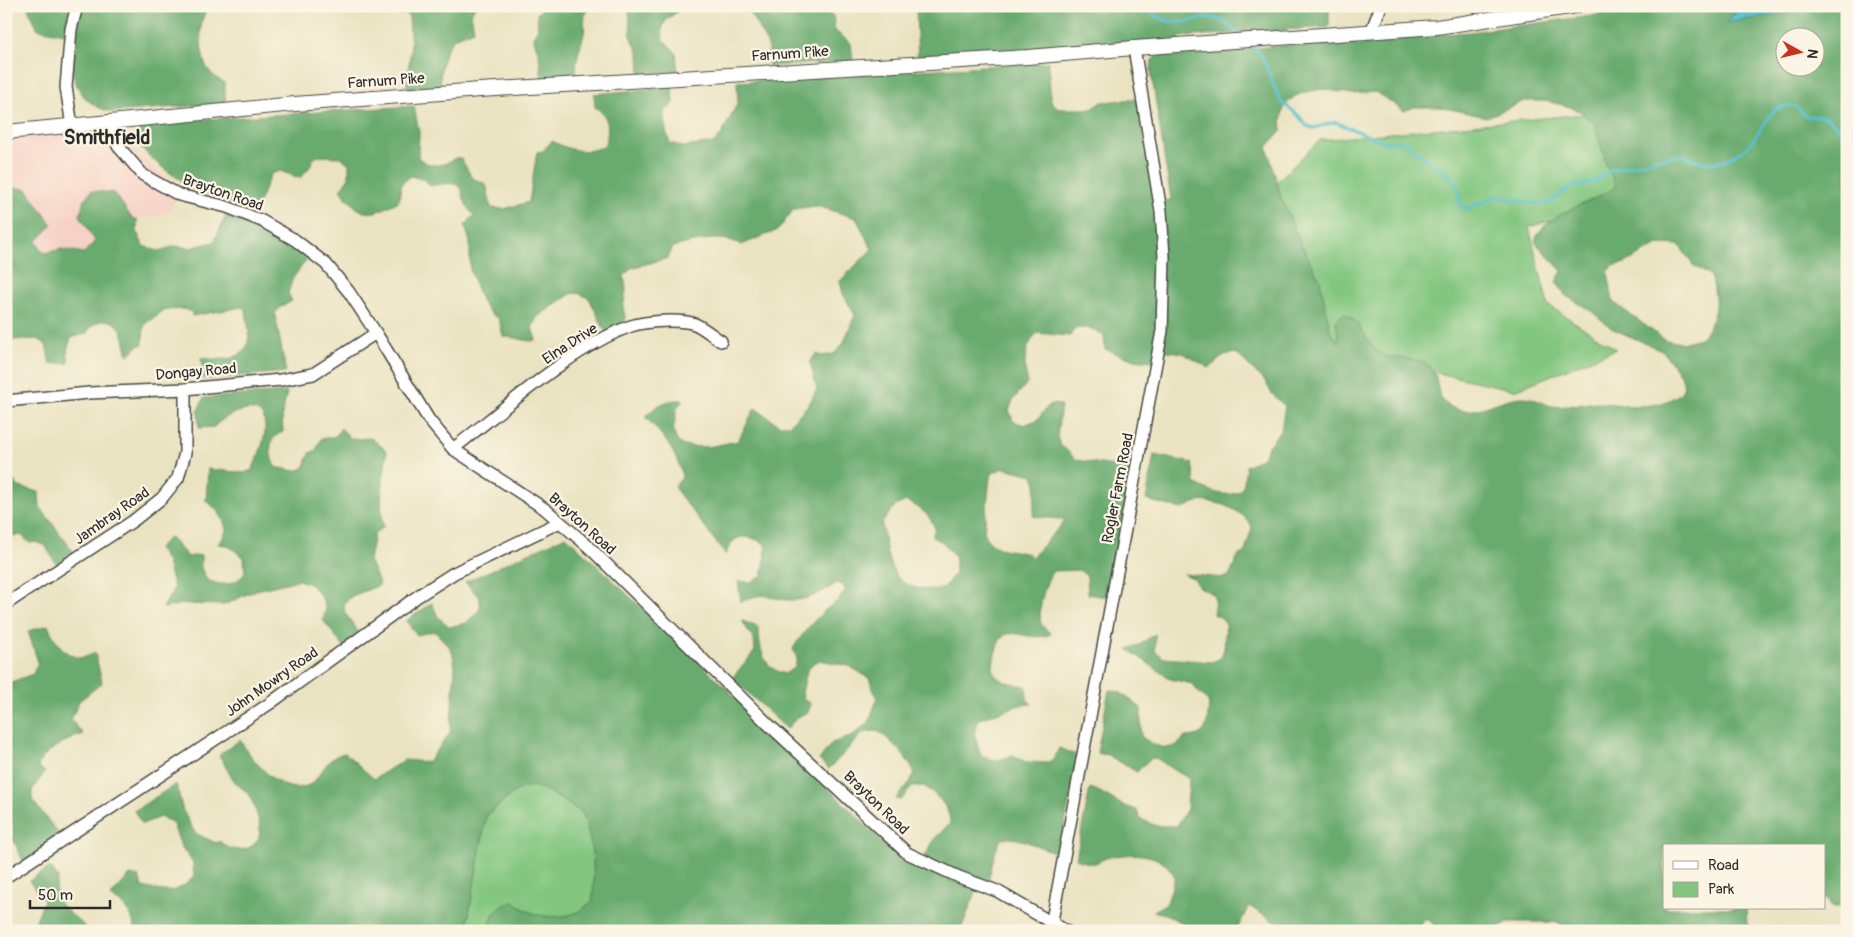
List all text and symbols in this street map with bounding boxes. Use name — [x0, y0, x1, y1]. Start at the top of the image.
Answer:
north arrow — [1776, 28, 1826, 78]
street label: Farnum Pike — [751, 42, 830, 66]
text: N — [1803, 48, 1821, 60]
street label: Farnum Pike — [347, 69, 426, 93]
district label: Smithfield — [64, 125, 150, 150]
street label: Brayton Road — [180, 170, 266, 216]
street label: Elna Drive — [539, 319, 602, 369]
street label: Dongay Road — [155, 359, 237, 385]
street label: Rogler Farm Road — [1098, 431, 1138, 545]
street label: Jambray Road — [71, 483, 153, 549]
street label: Brayton Road — [544, 489, 620, 559]
street label: John Mowry Road — [222, 643, 322, 721]
street label: Brayton Road — [839, 767, 913, 839]
legend — [1663, 844, 1826, 910]
text: Road — [1708, 856, 1739, 875]
scale bar — [30, 877, 110, 909]
text: Park — [1708, 880, 1735, 899]
text: 50 m — [38, 886, 73, 905]

